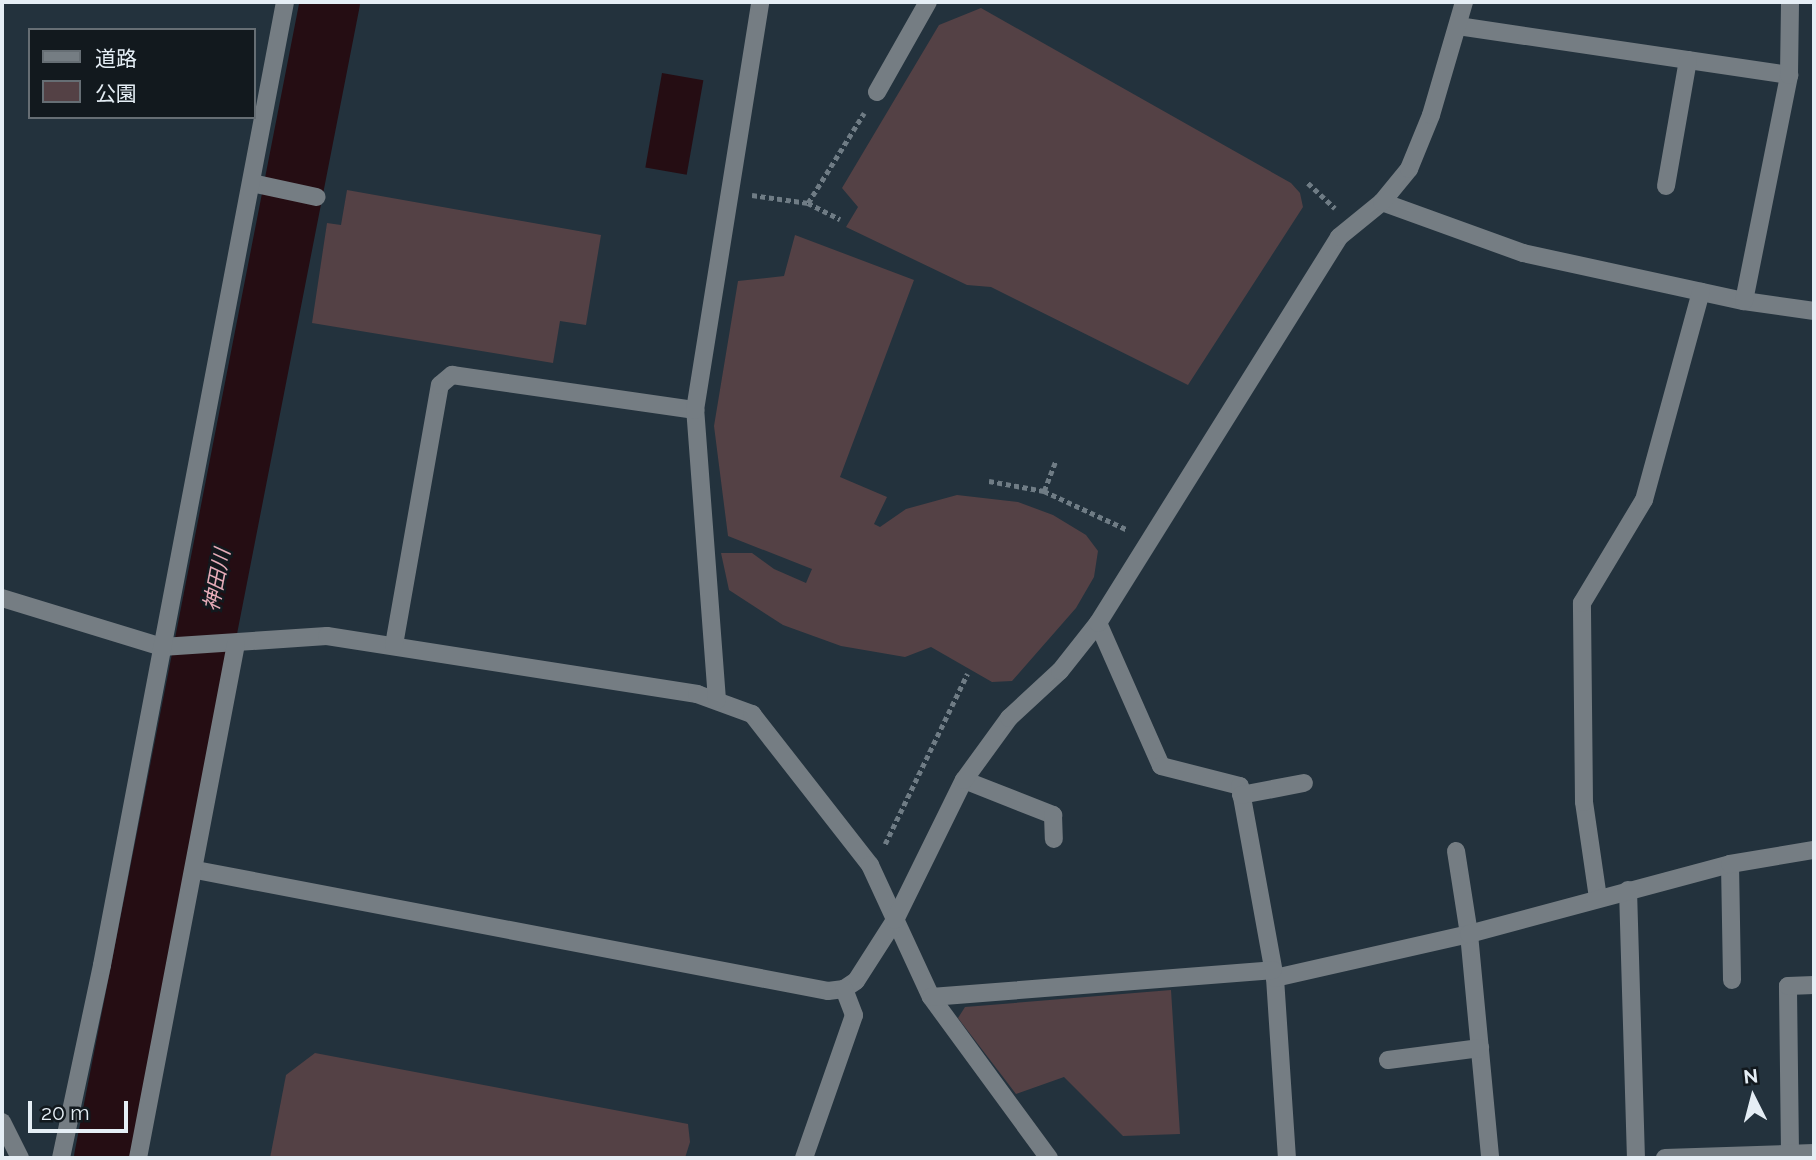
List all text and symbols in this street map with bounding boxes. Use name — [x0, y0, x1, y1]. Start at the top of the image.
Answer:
legend — [28, 28, 256, 119]
text: 道路 — [95, 46, 137, 71]
text: 公園 — [95, 81, 137, 106]
water label: 神田川 — [199, 547, 235, 613]
north arrow — [1718, 1062, 1788, 1132]
text: N — [1742, 1064, 1759, 1088]
scale bar — [32, 1086, 131, 1130]
text: 20 m — [41, 1100, 89, 1125]

